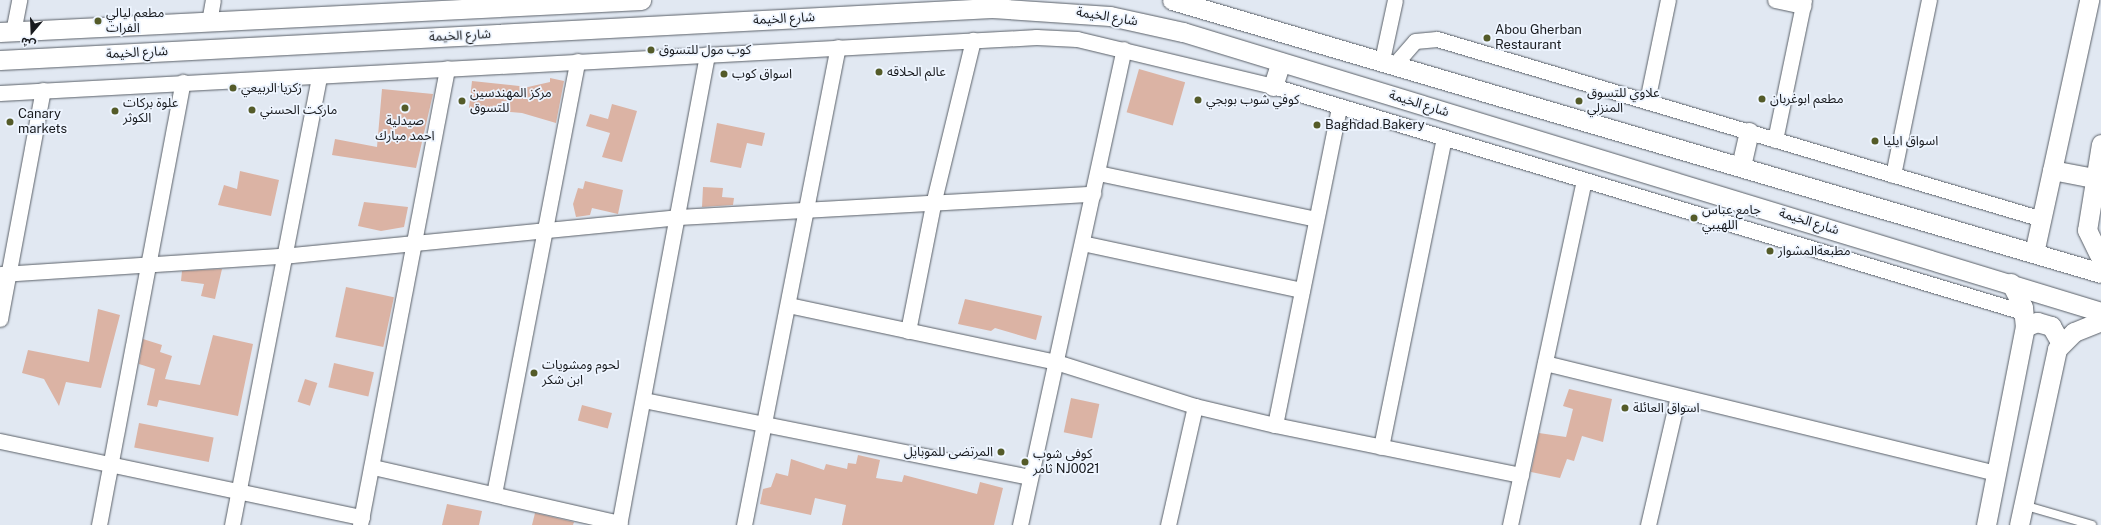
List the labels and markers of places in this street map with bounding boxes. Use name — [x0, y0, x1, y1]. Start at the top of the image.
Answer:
place label: مطعم ليالي الفرات — [106, 6, 164, 37]
marker: مطعم ليالي الفرات — [93, 16, 103, 26]
place label: Abou Gherban Restaurant — [1495, 23, 1582, 54]
marker: Abou Gherban Restaurant — [1482, 33, 1492, 43]
place label: كوب مول للتسوق — [659, 42, 751, 58]
marker: كوب مول للتسوق — [646, 45, 656, 55]
place label: عالم الحلاقه — [887, 64, 946, 80]
place label: اسواق كوب — [732, 66, 792, 82]
marker: عالم الحلاقه — [874, 67, 884, 77]
marker: اسواق كوب — [719, 69, 729, 79]
place label: زكريا الربيعي — [241, 80, 302, 96]
marker: زكريا الربيعي — [228, 83, 238, 93]
place label: مركز المهندسين للتسوق — [470, 86, 552, 117]
place label: علاوي للتسوق المنزلي — [1587, 86, 1660, 117]
place label: مطعم ابوغربان — [1770, 91, 1844, 107]
place label: كوفي شوب بوبجي — [1206, 92, 1299, 108]
marker: مطعم ابوغربان — [1757, 94, 1767, 104]
marker: كوفي شوب بوبجي — [1193, 95, 1203, 105]
place label: علوة بركات الكوثر — [123, 96, 178, 127]
marker: مركز المهندسين للتسوق — [457, 96, 467, 106]
marker: علاوي للتسوق المنزلي — [1574, 96, 1584, 106]
place label: ماركت الحسني — [260, 102, 337, 118]
marker: صيدلية احمد مبارك — [400, 103, 410, 113]
marker: ماركت الحسني — [247, 105, 257, 115]
marker: علوة بركات الكوثر — [110, 106, 120, 116]
place label: Canary markets — [18, 107, 67, 138]
place label: صيدلية احمد مبارك — [375, 114, 435, 145]
marker: Canary markets — [5, 117, 15, 127]
place label: Baghdad Bakery — [1325, 117, 1425, 133]
marker: Baghdad Bakery — [1312, 120, 1322, 130]
place label: اسواق ايليا — [1883, 133, 1938, 149]
marker: اسواق ايليا — [1870, 136, 1880, 146]
place label: جامع عباس اللهيبي — [1702, 203, 1761, 234]
marker: جامع عباس اللهيبي — [1689, 213, 1699, 223]
place label: مطبعةالمشوار — [1778, 243, 1851, 259]
marker: مطبعةالمشوار — [1765, 246, 1775, 256]
place label: لحوم ومشويات ابن شكر — [542, 358, 620, 389]
marker: لحوم ومشويات ابن شكر — [529, 368, 539, 378]
place label: اسواق العائلة — [1633, 400, 1699, 416]
marker: اسواق العائلة — [1620, 403, 1630, 413]
place label: المرتضى للموبايل — [904, 444, 993, 460]
marker: المرتضى للموبايل — [996, 447, 1006, 457]
place label: كوفي شوب ثامر NJ0021 — [1033, 447, 1100, 478]
marker: كوفي شوب ثامر NJ0021 — [1020, 457, 1030, 467]

